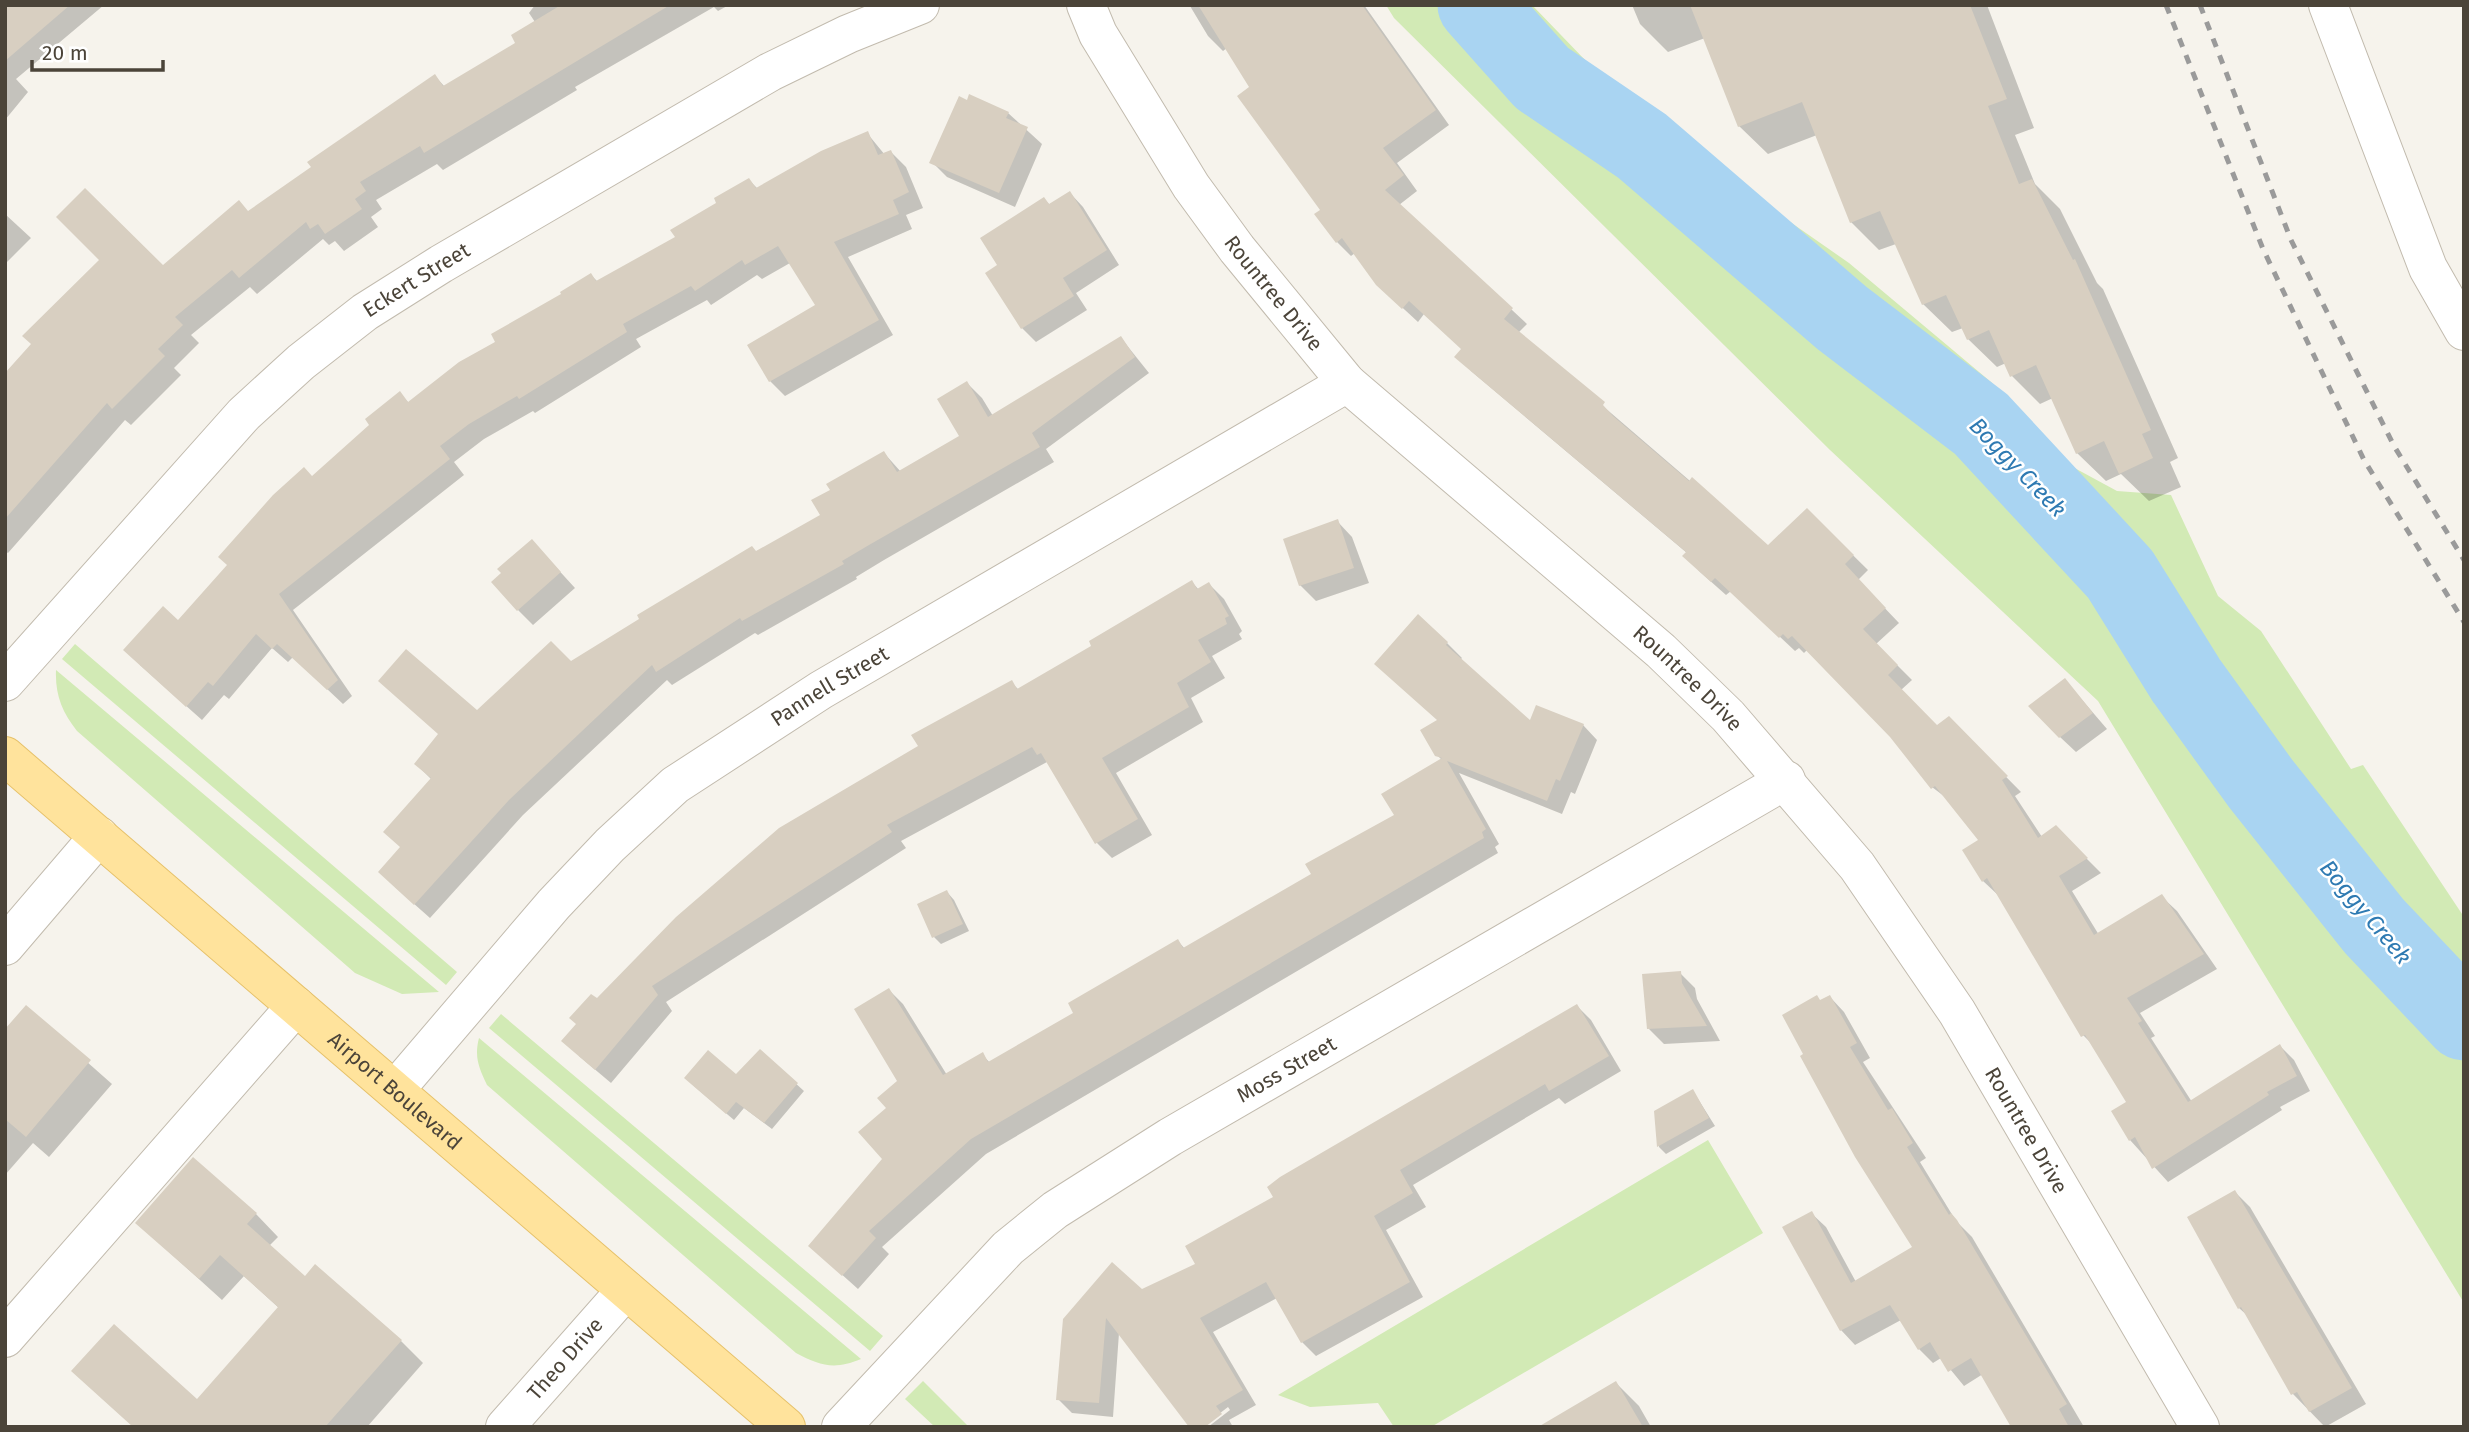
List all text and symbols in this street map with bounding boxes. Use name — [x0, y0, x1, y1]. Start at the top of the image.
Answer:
scale bar — [32, 28, 163, 72]
text: 20 m — [42, 40, 88, 66]
street label: Rountree Drive — [1218, 230, 1329, 357]
street label: Eckert Street — [358, 237, 475, 323]
water label: Boggy Creek — [1964, 411, 2072, 523]
street label: Rountree Drive — [1628, 620, 1748, 737]
street label: Pannell Street — [766, 640, 894, 732]
water label: Boggy Creek — [2314, 854, 2418, 970]
street label: Airport Boulevard — [323, 1026, 467, 1156]
street label: Moss Street — [1232, 1030, 1341, 1109]
street label: Rountree Drive — [1979, 1062, 2073, 1198]
street label: Theo Drive — [522, 1312, 609, 1406]

